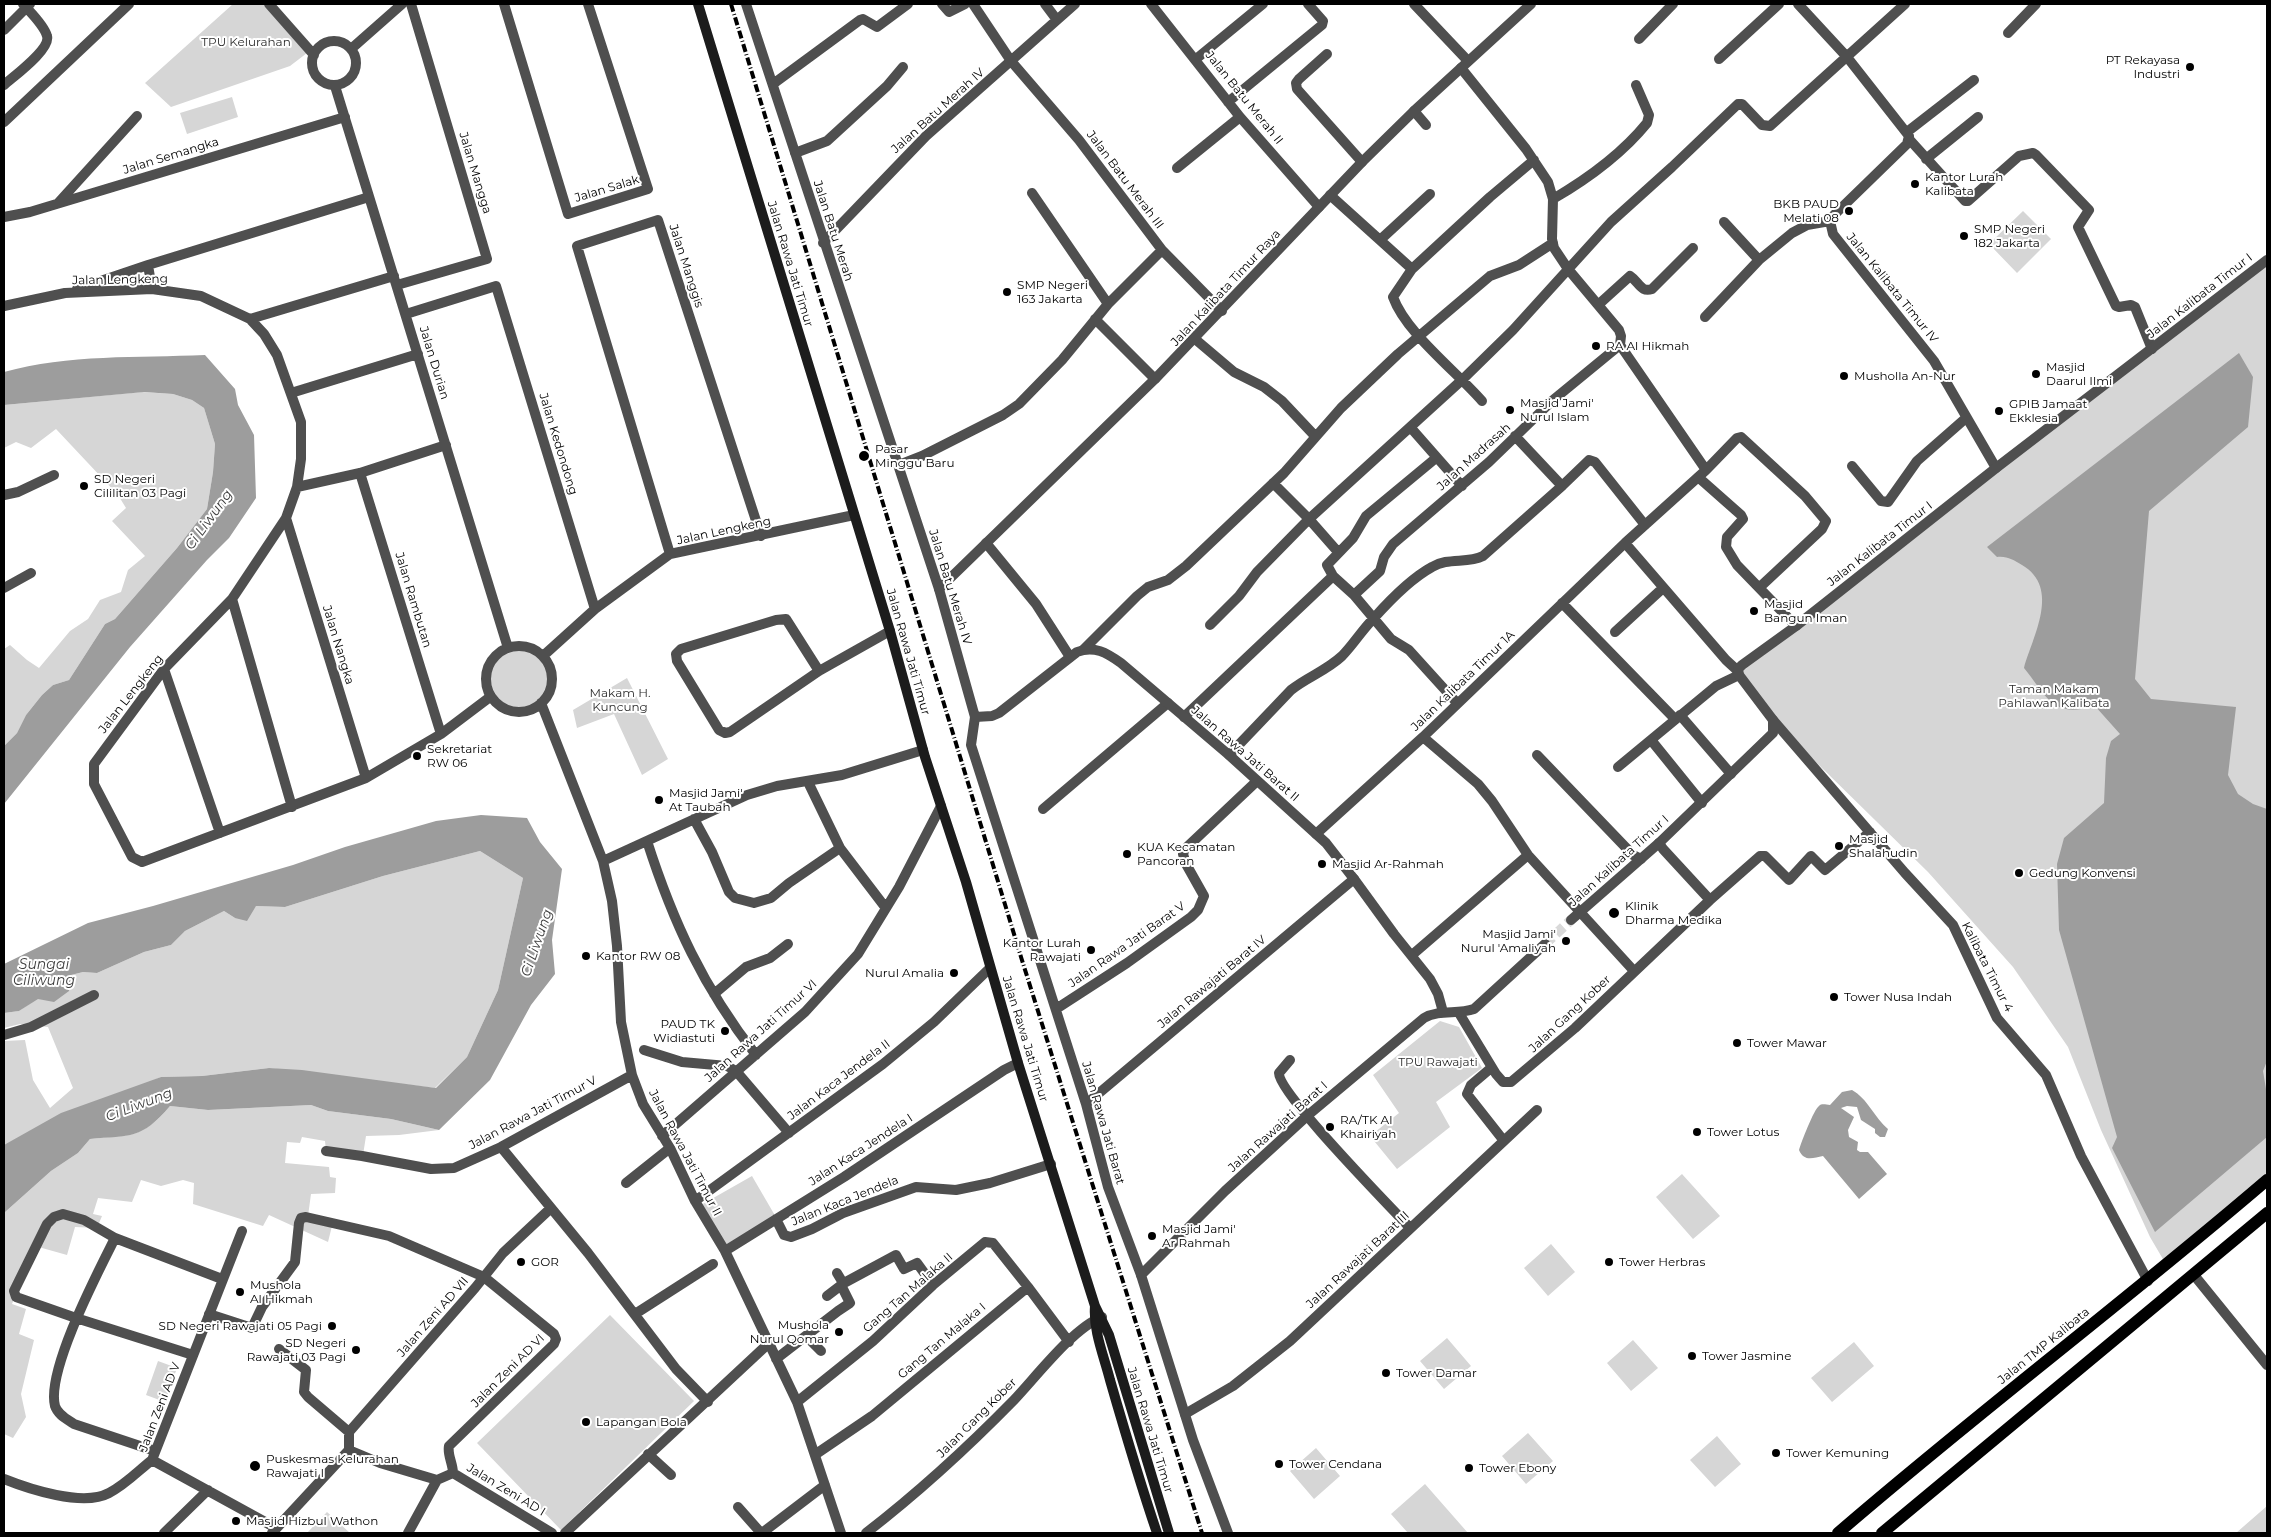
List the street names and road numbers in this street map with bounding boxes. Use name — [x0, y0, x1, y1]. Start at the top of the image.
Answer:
street label: Jalan Batu Merah II — [1202, 49, 1286, 147]
street label: Jalan Batu Merah IV — [889, 65, 987, 157]
street label: Jalan Batu Merah III — [1083, 128, 1167, 232]
street label: Jalan Mangga — [456, 130, 494, 216]
street label: Jalan Semangka — [121, 135, 221, 177]
street label: Jalan Salak — [573, 172, 641, 206]
street label: Jalan Batu Merah — [810, 179, 856, 283]
street label: Jalan Rawa Jati Timur — [764, 199, 816, 329]
street label: Jalan Manggis — [666, 222, 706, 310]
street label: Jalan Kalibata Timur Raya — [1168, 227, 1284, 349]
street label: Jalan Kalibata Timur IV — [1843, 230, 1941, 346]
street label: Jalan Kalibata Timur I — [2145, 251, 2255, 341]
street label: Jalan Lengkeng — [72, 272, 168, 288]
street label: Jalan Durian — [416, 325, 452, 401]
street label: Jalan Kedondong — [536, 391, 580, 497]
street label: Jalan Madrasah — [1434, 420, 1514, 494]
street label: Jalan Kalibata Timur I — [1825, 499, 1935, 589]
street label: Jalan Lengkeng — [676, 514, 772, 548]
street label: Jalan Batu Merah IV — [926, 527, 974, 647]
street label: Jalan Rambutan — [392, 551, 434, 649]
street label: Jalan Rawa Jati Timur — [883, 587, 933, 717]
street label: Jalan Nangka — [319, 604, 357, 686]
street label: Jalan Kalibata Timur 1A — [1408, 628, 1518, 734]
street label: Jalan Lengkeng — [96, 652, 166, 736]
street label: Jalan Rawa Jati Barat II — [1188, 703, 1302, 805]
street label: Jalan Kalibata Timur I — [1566, 812, 1672, 910]
street label: Jalan Rawa Jati Barat V — [1066, 899, 1188, 991]
street label: Kalibata Timur 4 — [1958, 920, 2016, 1014]
street label: Jalan Rawajati Barat IV — [1155, 933, 1269, 1031]
street label: Jalan Gang Kober — [1526, 972, 1614, 1056]
street label: Jalan Rawa Jati Timur — [999, 974, 1051, 1104]
street label: Jalan Rawa Jati Timur VI — [702, 977, 820, 1085]
street label: Jalan Kaca Jendela II — [785, 1037, 893, 1123]
street label: Jalan Rawa Jati Barat — [1079, 1060, 1127, 1186]
street label: Jalan Rawa Jati Timur V — [467, 1073, 599, 1153]
street label: Jalan Rawajati Barat I — [1225, 1079, 1331, 1175]
street label: Jalan Rawa Jati Timur II — [645, 1087, 725, 1219]
street label: Jalan Kaca Jendela I — [806, 1111, 916, 1189]
street label: Jalan Kaca Jendela — [789, 1173, 901, 1229]
street label: Jalan Rawajati Barat III — [1303, 1208, 1413, 1312]
street label: Gang Tan Malaka II — [860, 1250, 956, 1336]
street label: Jalan Zeni AD VII — [394, 1274, 472, 1360]
street label: Gang Tan Malaka I — [895, 1300, 989, 1382]
street label: Jalan TMP Kalibata — [1995, 1305, 2093, 1387]
street label: Jalan Zeni AD VI — [468, 1331, 548, 1411]
street label: Jalan Zeni AD V — [136, 1361, 184, 1453]
street label: Jalan Rawa Jati Timur — [1124, 1365, 1176, 1495]
street label: Jalan Gang Kober — [934, 1375, 1020, 1461]
street label: Jalan Zeni AD I — [464, 1461, 548, 1519]

